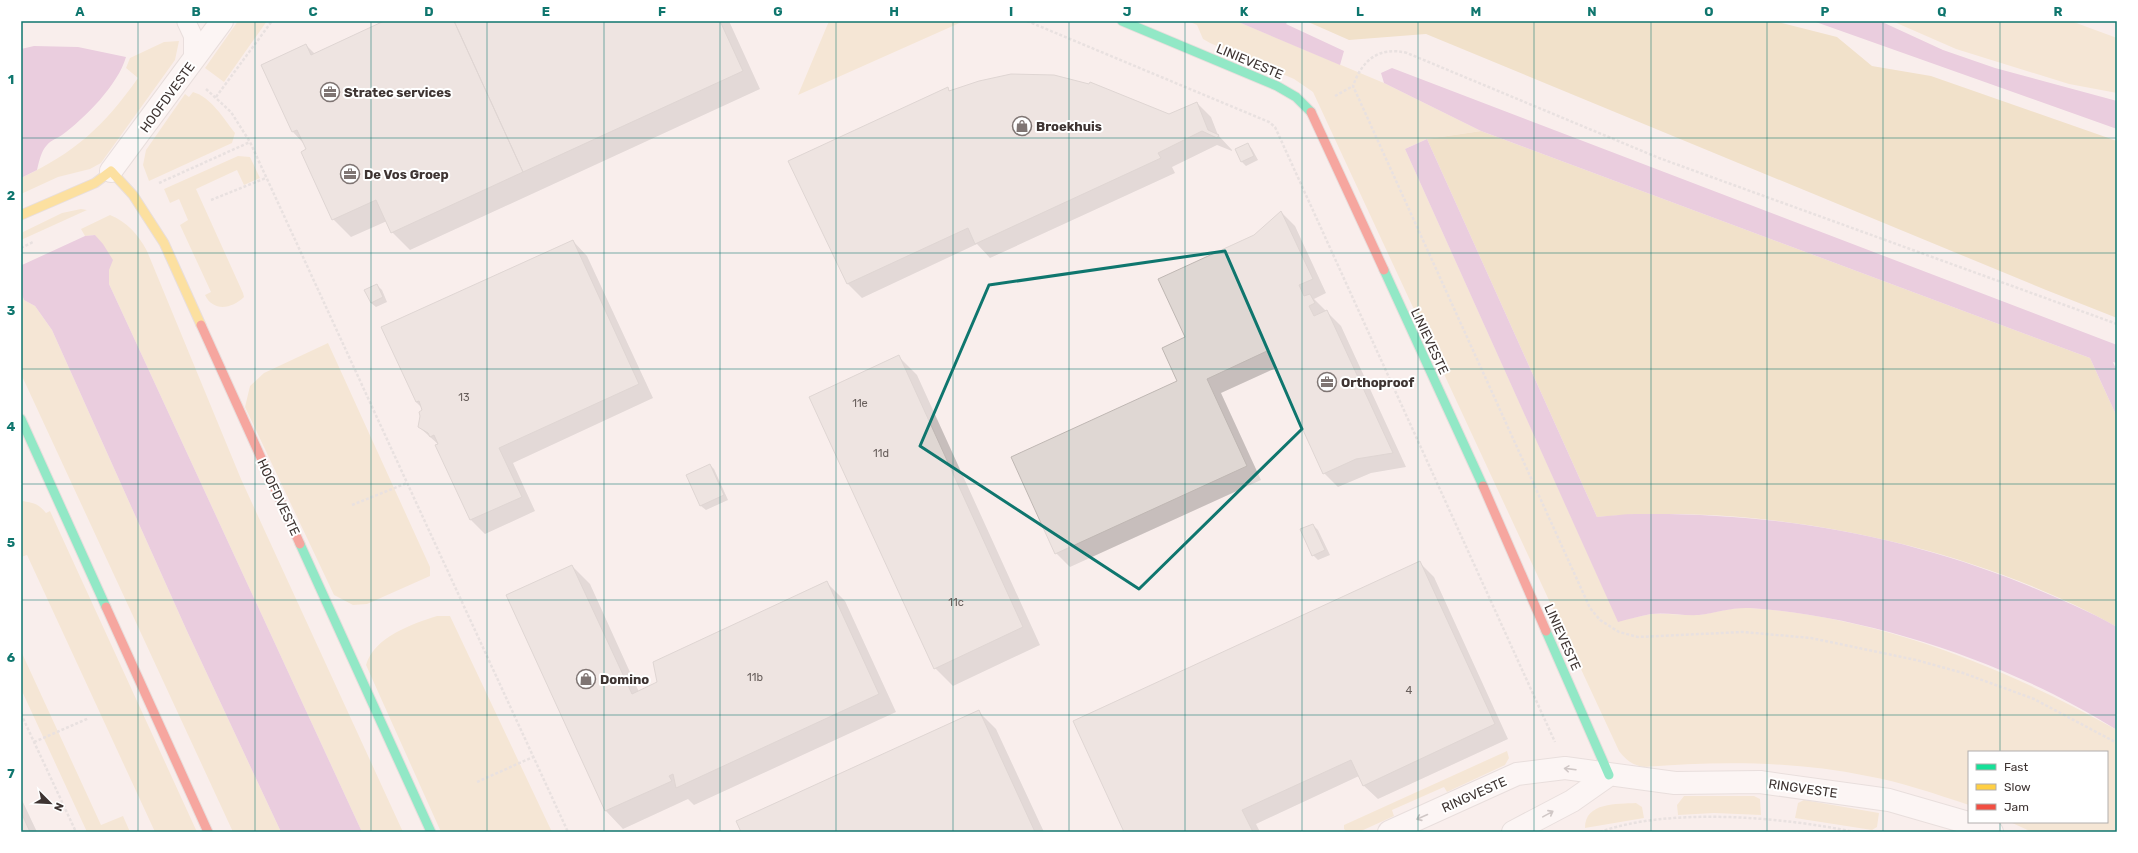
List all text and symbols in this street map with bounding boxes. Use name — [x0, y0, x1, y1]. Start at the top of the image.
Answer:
text: A — [75, 4, 85, 19]
text: B — [191, 4, 201, 19]
text: C — [308, 4, 318, 19]
text: D — [424, 4, 434, 19]
text: E — [542, 4, 550, 19]
text: F — [658, 4, 666, 19]
text: G — [773, 4, 783, 19]
text: H — [889, 4, 899, 19]
text: I — [1009, 4, 1013, 19]
text: J — [1123, 4, 1131, 19]
text: K — [1240, 4, 1249, 19]
text: L — [1356, 4, 1364, 19]
text: M — [1471, 4, 1481, 19]
text: N — [1587, 4, 1597, 19]
text: O — [1704, 4, 1714, 19]
text: P — [1821, 4, 1830, 19]
text: Q — [1937, 4, 1947, 19]
text: R — [2054, 4, 2063, 19]
street label: LINIEVESTE — [1214, 41, 1286, 82]
street label: HOOFDVESTE — [137, 59, 198, 135]
text: 1 — [8, 72, 14, 87]
office icon: Stratec services — [319, 81, 341, 103]
place label: Stratec services — [344, 85, 451, 100]
shop icon: Broekhuis — [1011, 115, 1033, 137]
place label: Broekhuis — [1036, 119, 1102, 134]
office icon: De Vos Groep — [339, 163, 361, 185]
place label: De Vos Groep — [364, 167, 449, 182]
text: 2 — [7, 188, 15, 203]
text: 3 — [7, 303, 16, 318]
street label: LINIEVESTE — [1408, 306, 1451, 377]
office icon: Orthoproof — [1316, 371, 1338, 393]
place label: Orthoproof — [1341, 375, 1414, 390]
house number: 13 — [458, 391, 470, 404]
house number: 11e — [852, 397, 868, 410]
text: 4 — [7, 419, 16, 434]
house number: 11d — [873, 447, 889, 460]
street label: HOOFDVESTE — [254, 456, 303, 538]
text: 5 — [7, 535, 15, 550]
house number: 11c — [948, 596, 964, 609]
street label: LINIEVESTE — [1541, 602, 1584, 673]
text: 6 — [7, 650, 16, 665]
shop icon: Domino — [575, 668, 597, 690]
house number: 11b — [747, 671, 763, 684]
place label: Domino — [600, 672, 649, 687]
house number: 4 — [1406, 684, 1413, 697]
legend — [1968, 751, 2108, 823]
text: Fast — [2004, 760, 2028, 774]
one-way arrow — [1564, 765, 1577, 773]
text: 7 — [7, 766, 15, 781]
street label: RINGVESTE — [1439, 773, 1509, 815]
street label: RINGVESTE — [1768, 776, 1838, 801]
text: Slow — [2004, 780, 2031, 794]
north arrow — [30, 783, 70, 823]
text: Jam — [2004, 800, 2029, 814]
text: N — [51, 801, 66, 813]
one-way arrow — [1541, 810, 1553, 817]
one-way arrow — [1417, 814, 1429, 821]

